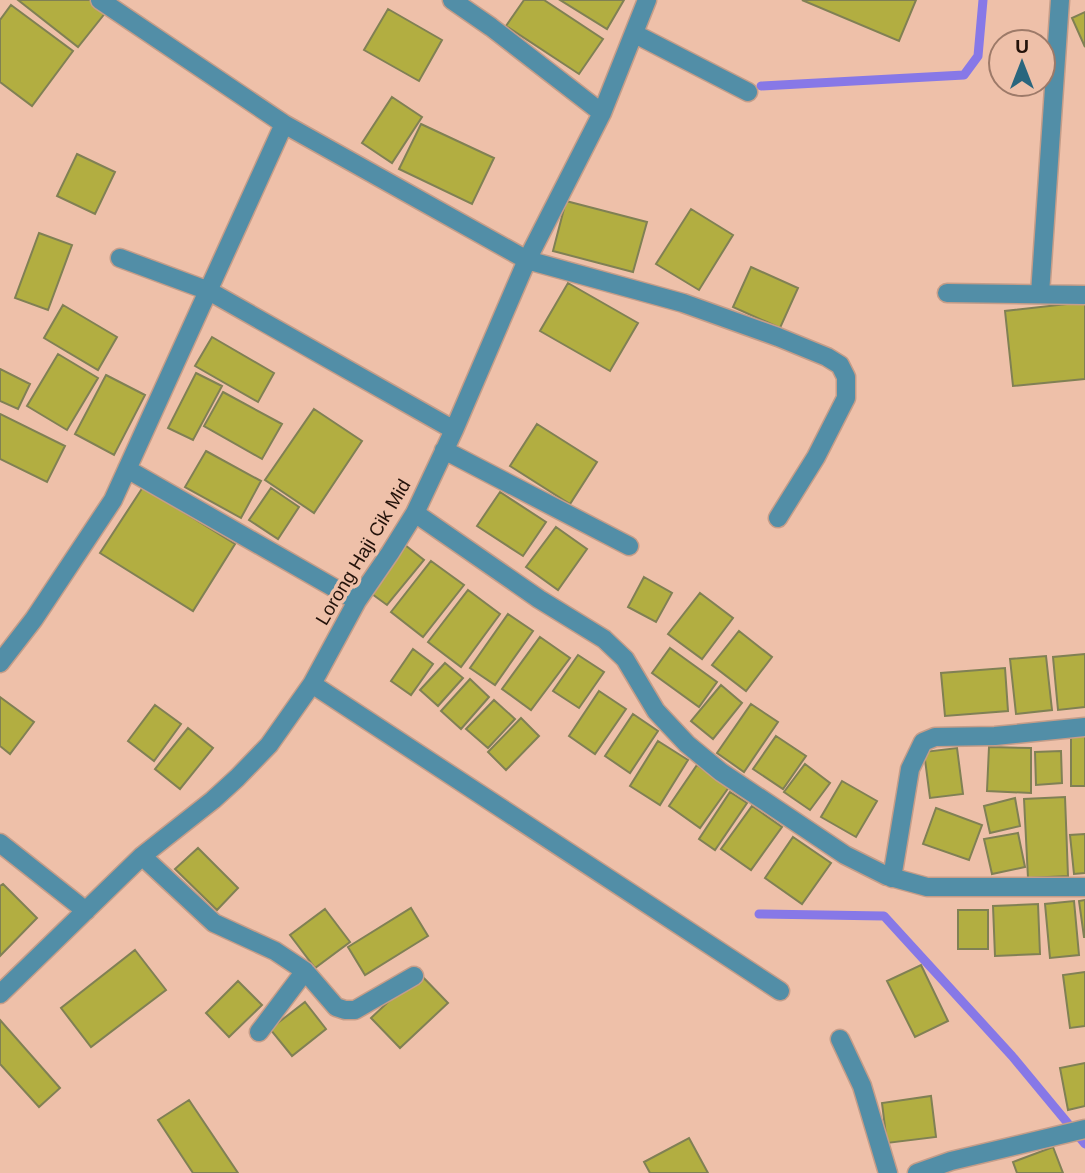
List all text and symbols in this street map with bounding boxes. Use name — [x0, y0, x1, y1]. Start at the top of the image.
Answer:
north arrow — [987, 28, 1057, 98]
text: U — [1015, 36, 1029, 57]
street label: Lorong Haji Cik Mid — [311, 476, 415, 628]

